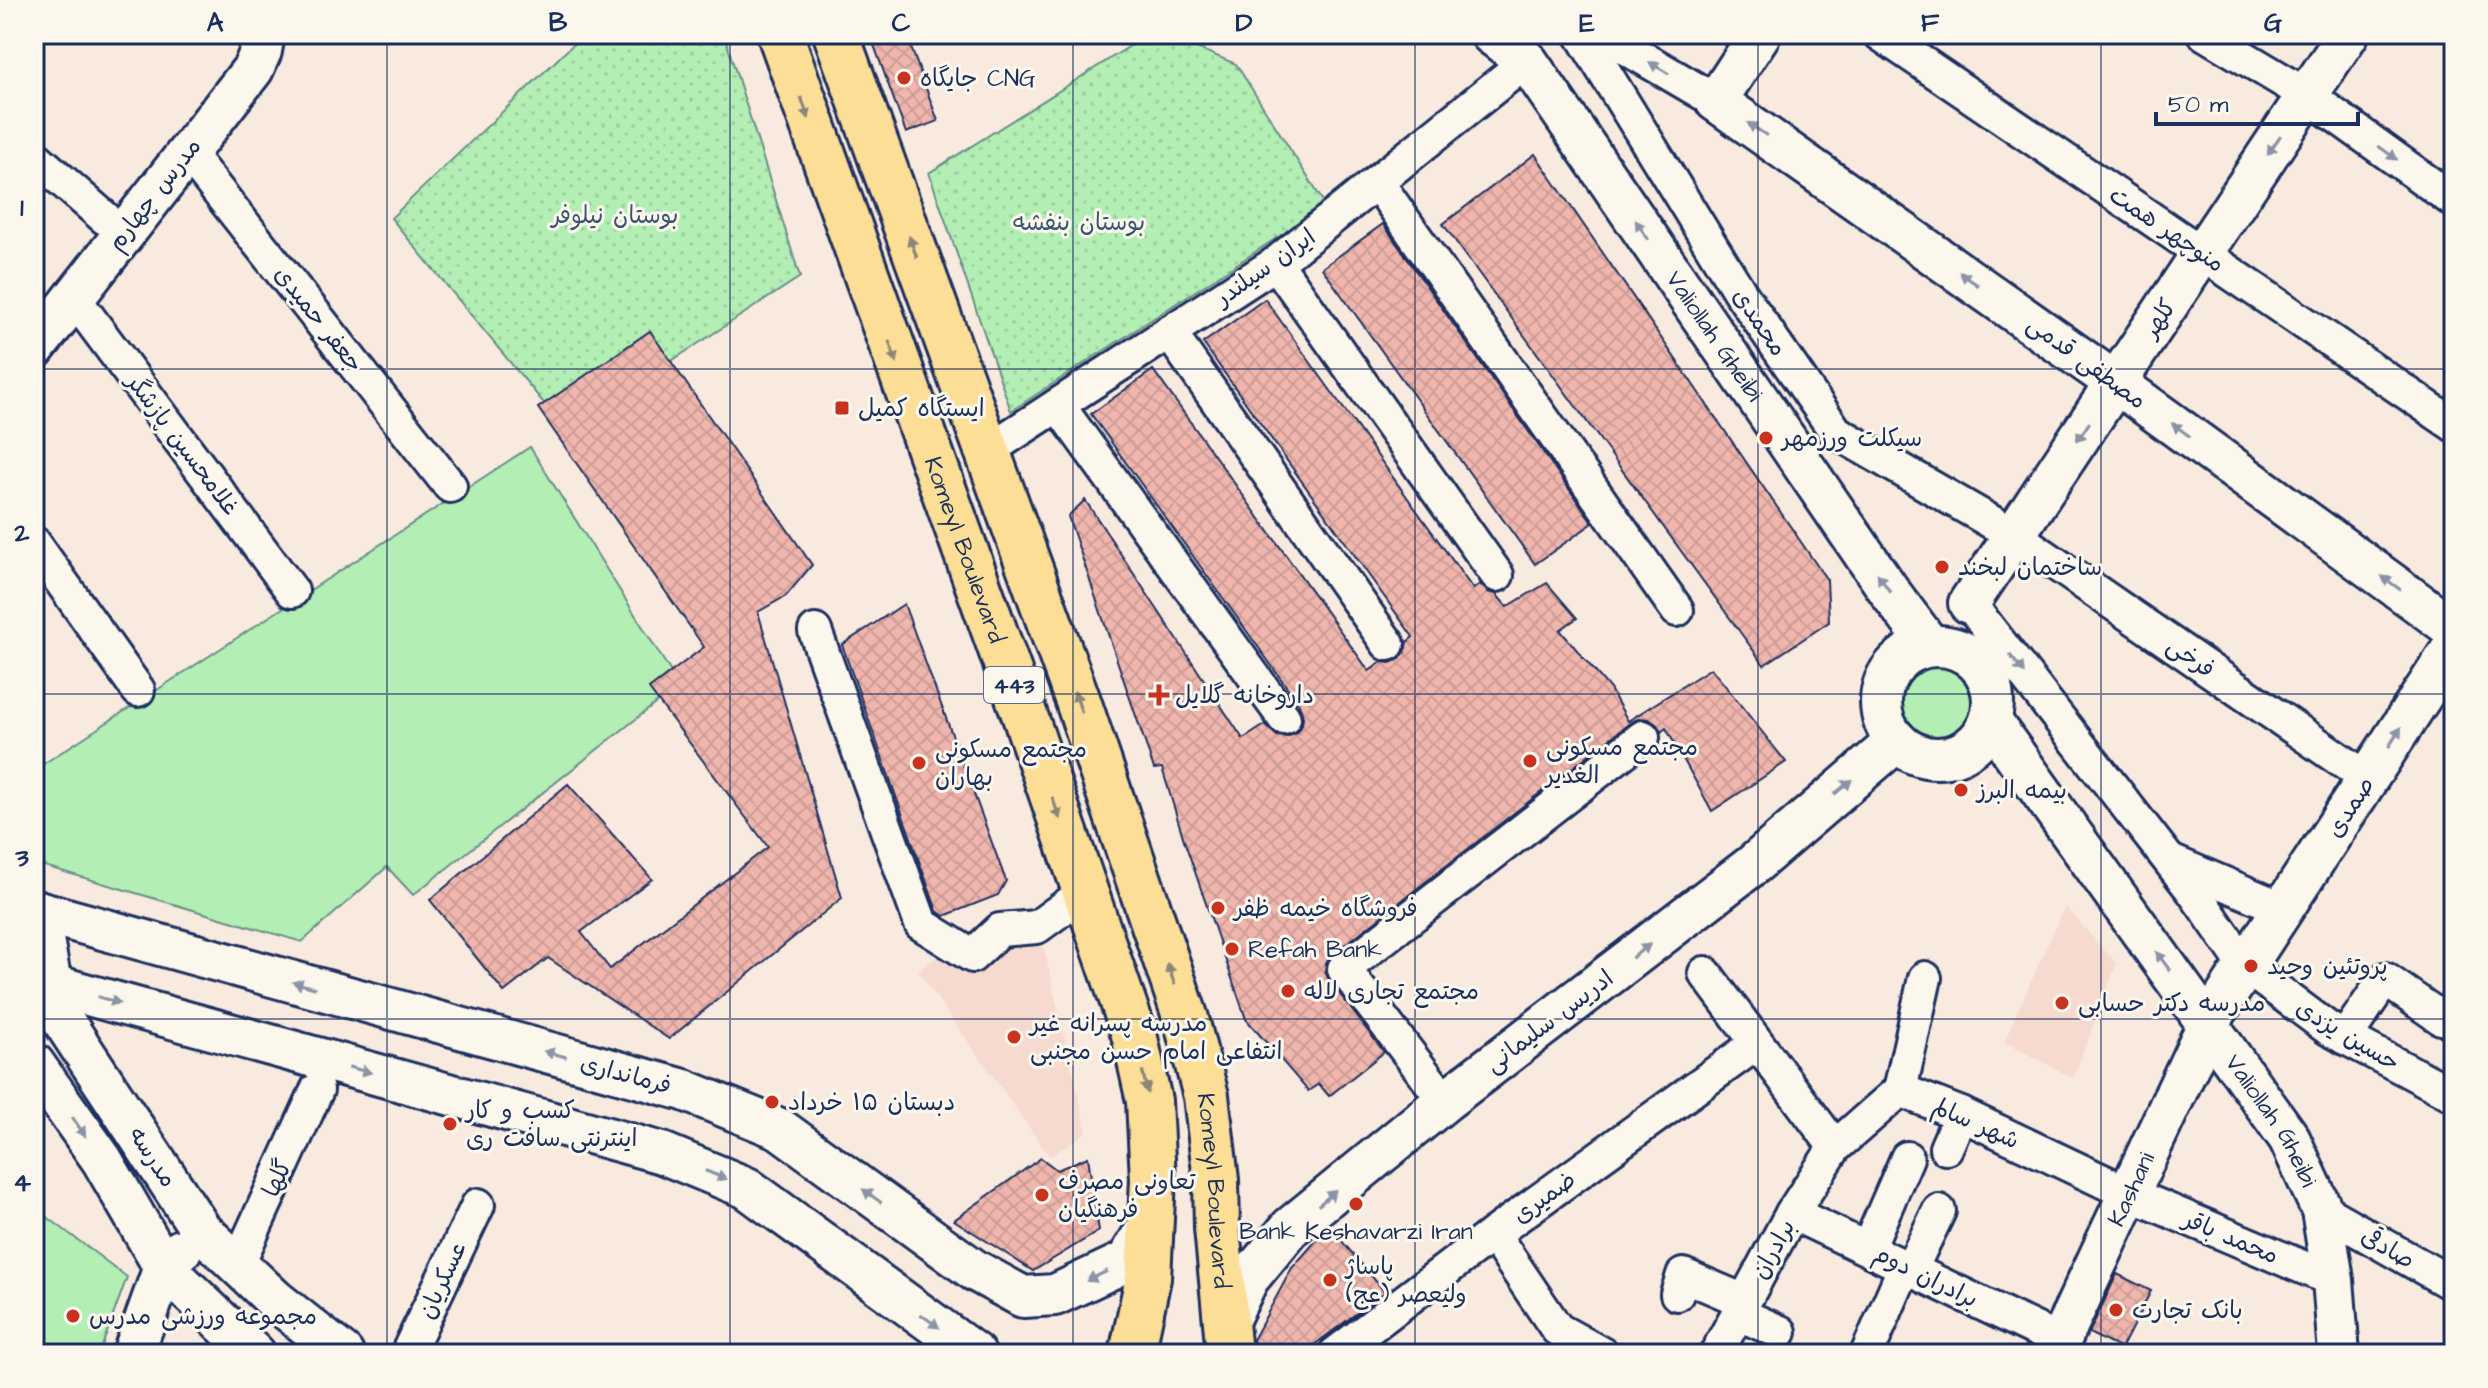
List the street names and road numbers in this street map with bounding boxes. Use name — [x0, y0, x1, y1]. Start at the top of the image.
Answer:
street label: مدرس چهارم — [100, 131, 210, 258]
street label: منوچهر همت — [2102, 179, 2231, 281]
street label: ایران سیلندر — [1207, 221, 1323, 316]
street label: جعفر حمیدی — [266, 259, 371, 380]
street label: Valiollah Gheibi — [1657, 264, 1771, 409]
street label: محمدی — [1724, 282, 1795, 364]
street label: کلهر — [2133, 292, 2185, 347]
street label: مصطفی قدمی — [2020, 308, 2153, 418]
street label: غلامحسین پازشگر — [116, 365, 247, 523]
street label: Komeyl Boulevard — [915, 452, 1013, 648]
street label: فرخی — [2160, 629, 2221, 687]
road number: 443 — [984, 667, 1044, 703]
street label: صمدی — [2318, 770, 2383, 845]
street label: ادریس سلیمانی — [1478, 962, 1621, 1081]
street label: حسین یزدی — [2289, 991, 2406, 1080]
street label: فرمانداری — [576, 1046, 675, 1103]
street label: Valiollah Gheibi — [2216, 1048, 2325, 1193]
street label: شهر سالم — [1927, 1090, 2025, 1158]
street label: Komeyl Boulevard — [1188, 1091, 1239, 1290]
street label: مدرسه — [120, 1120, 184, 1195]
street label: Kashani — [2100, 1146, 2164, 1232]
street label: گلها — [254, 1154, 301, 1203]
street label: ضمیری — [1506, 1163, 1583, 1232]
street label: محمد باقر — [2176, 1202, 2284, 1273]
street label: برادران — [1744, 1213, 1804, 1286]
street label: صادقی — [2354, 1220, 2421, 1278]
street label: عسکریان — [410, 1236, 476, 1325]
street label: برادران دوم — [1867, 1237, 1984, 1318]

